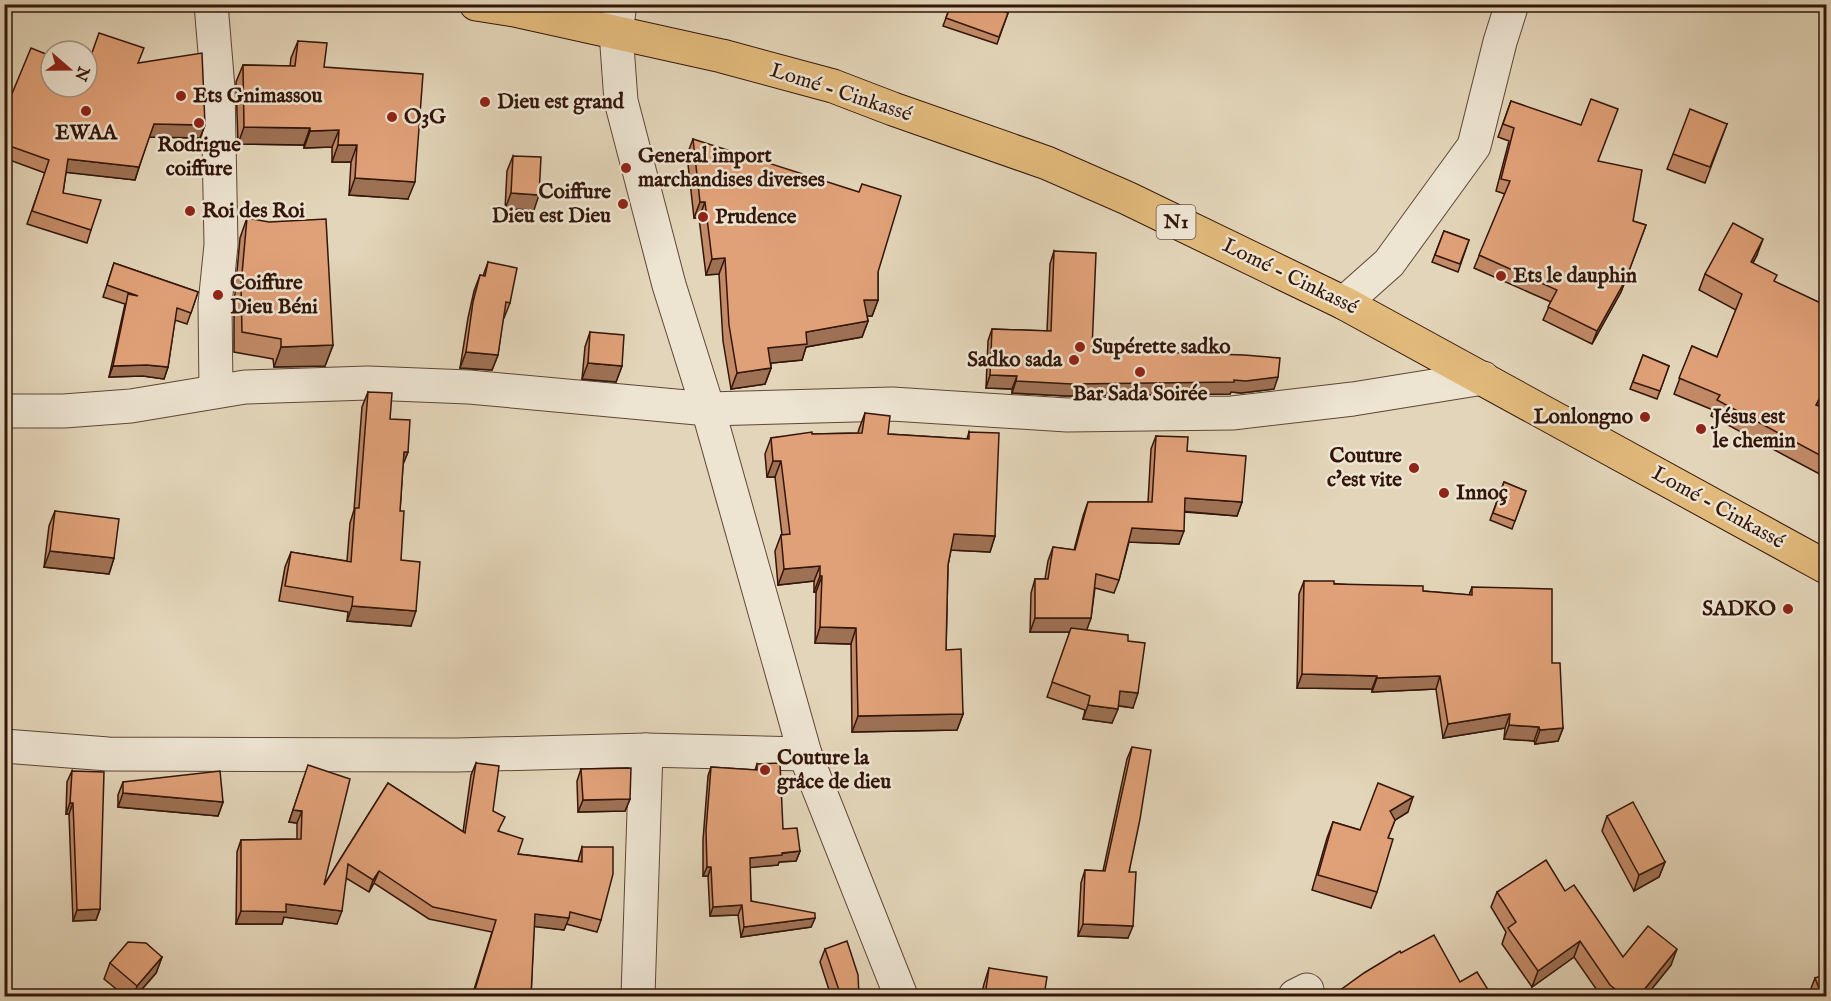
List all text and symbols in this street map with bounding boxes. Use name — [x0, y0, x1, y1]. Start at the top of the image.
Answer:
north arrow — [39, 39, 99, 99]
street label: Lomé - Cinkassé — [767, 57, 916, 129]
text: N — [69, 63, 93, 84]
place label: Ets Gnimassou — [193, 83, 323, 110]
marker: Ets Gnimassou — [174, 89, 188, 103]
place label: Dieu est grand — [497, 89, 625, 116]
marker: Dieu est grand — [478, 95, 492, 109]
marker: EWAA — [79, 104, 93, 118]
place label: O3G — [404, 104, 446, 131]
marker: O3G — [385, 110, 399, 124]
marker: Rodrigue coiffure — [192, 116, 206, 130]
place label: EWAA — [55, 120, 119, 147]
place label: Rodrigue coiffure — [157, 132, 241, 183]
place label: General import marchandises diverses — [638, 143, 825, 194]
marker: General import marchandises diverses — [619, 161, 633, 175]
place label: Coiffure Dieu est Dieu — [492, 179, 611, 230]
marker: Coiffure Dieu est Dieu — [616, 197, 630, 211]
place label: Roi des Roi — [202, 198, 305, 225]
marker: Roi des Roi — [183, 204, 197, 218]
place label: Prudence — [715, 204, 797, 231]
road number: N1 — [1156, 205, 1196, 239]
marker: Prudence — [696, 210, 710, 224]
street label: Lomé - Cinkassé — [1218, 233, 1363, 322]
place label: Ets le dauphin — [1513, 263, 1637, 290]
marker: Ets le dauphin — [1494, 269, 1508, 283]
place label: Coiffure Dieu Béni — [230, 270, 318, 321]
marker: Coiffure Dieu Béni — [211, 288, 225, 302]
place label: Supérette sadko — [1092, 334, 1231, 361]
marker: Supérette sadko — [1073, 340, 1087, 354]
place label: Sadko sada — [967, 347, 1063, 374]
marker: Sadko sada — [1067, 353, 1081, 367]
marker: Bar Sada Soirée — [1133, 365, 1147, 379]
place label: Bar Sada Soirée — [1073, 381, 1208, 408]
place label: Lonlongno — [1533, 404, 1634, 431]
place label: Jésus est le chemin — [1710, 404, 1796, 455]
marker: Lonlongno — [1638, 410, 1652, 424]
marker: Jésus est le chemin — [1694, 422, 1708, 436]
place label: Couture c'est vite — [1327, 443, 1402, 494]
street label: Lomé - Cinkassé — [1647, 460, 1789, 556]
marker: Couture c'est vite — [1407, 461, 1421, 475]
place label: Innoç — [1456, 480, 1508, 507]
marker: Innoç — [1437, 486, 1451, 500]
place label: SADKO — [1702, 596, 1776, 623]
marker: SADKO — [1781, 602, 1795, 616]
place label: Couture la grâce de dieu — [777, 745, 891, 796]
marker: Couture la grâce de dieu — [758, 763, 772, 777]

